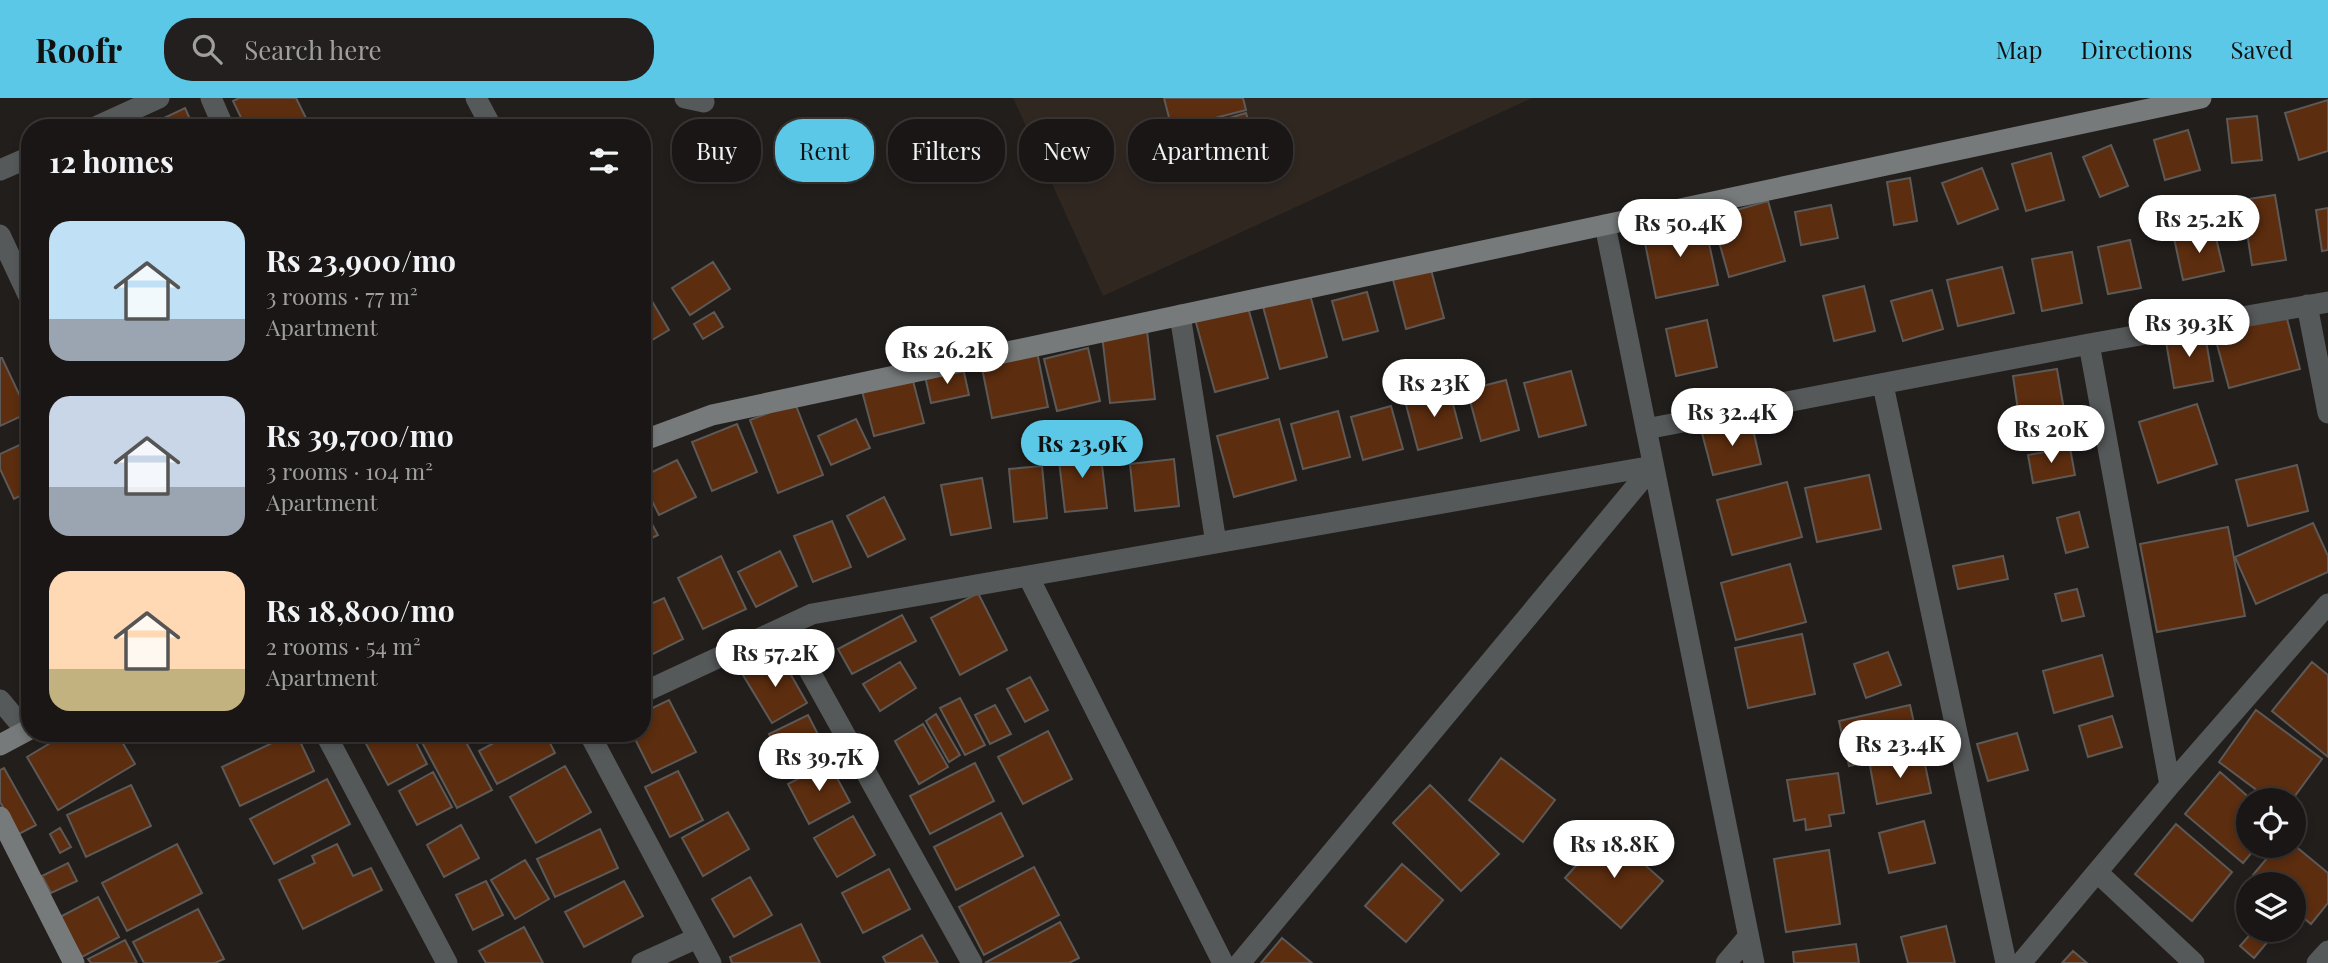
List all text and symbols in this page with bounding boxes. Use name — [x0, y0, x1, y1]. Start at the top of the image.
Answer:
search box — [164, 18, 654, 81]
text: Roofr — [35, 27, 122, 71]
icon: search — [188, 30, 226, 68]
text: Search here — [244, 32, 382, 67]
text: Map — [1996, 33, 2042, 65]
text: Directions — [2080, 33, 2193, 65]
text: Saved — [2231, 33, 2293, 65]
chip: Buy — [672, 119, 761, 182]
chip: Rent — [775, 119, 874, 182]
chip: Filters — [888, 119, 1005, 182]
chip: New — [1019, 119, 1114, 182]
chip: Apartment — [1128, 119, 1293, 182]
text: 12 homes — [49, 141, 174, 181]
icon: filters — [585, 142, 623, 180]
pin: Rs 25.2K — [2127, 195, 2271, 255]
pin: Rs 50.4K — [1608, 200, 1752, 259]
text: Rs 25.2K — [2155, 202, 2243, 233]
text: Rs 50.4K — [1634, 206, 1726, 237]
text: Rs 23,900/mo — [266, 240, 456, 280]
icon: home — [105, 249, 189, 333]
text: 3 rooms · 77 m² — [266, 280, 418, 311]
pin: Rs 39.3K — [2117, 300, 2261, 359]
text: Rs 39.3K — [2145, 306, 2233, 337]
text: Apartment — [266, 311, 378, 342]
pin: Rs 26.2K — [875, 327, 1019, 386]
text: Rs 26.2K — [901, 333, 993, 364]
pin: Rs 23K — [1377, 360, 1491, 419]
text: Rs 23K — [1398, 366, 1470, 397]
pin: Rs 32.4K — [1660, 388, 1804, 448]
text: Rs 32.4K — [1687, 395, 1777, 426]
pin: Rs 20K — [1994, 406, 2108, 465]
text: Rs 20K — [2013, 412, 2089, 443]
text: Rs 39,700/mo — [266, 415, 454, 455]
pin: Rs 23.9K — [1010, 420, 1154, 480]
icon: home — [105, 424, 189, 508]
text: Rs 23.9K — [1037, 427, 1127, 458]
text: 3 rooms · 104 m² — [266, 455, 433, 486]
text: Apartment — [266, 486, 378, 517]
text: Rs 18,800/mo — [266, 590, 455, 630]
icon: home — [105, 599, 189, 683]
text: 2 rooms · 54 m² — [266, 630, 421, 661]
pin: Rs 57.2K — [703, 630, 847, 689]
text: Rs 57.2K — [732, 636, 818, 667]
text: Apartment — [266, 661, 378, 692]
pin: Rs 23.4K — [1828, 720, 1972, 780]
text: Rs 23.4K — [1855, 727, 1945, 758]
pin: Rs 39.7K — [747, 734, 891, 793]
text: Rs 39.7K — [775, 740, 863, 771]
map controls — [2236, 788, 2306, 942]
button: locate — [2236, 788, 2306, 858]
pin: Rs 18.8K — [1542, 820, 1686, 880]
text: Rs 18.8K — [1569, 827, 1659, 858]
button: layers — [2236, 872, 2306, 942]

